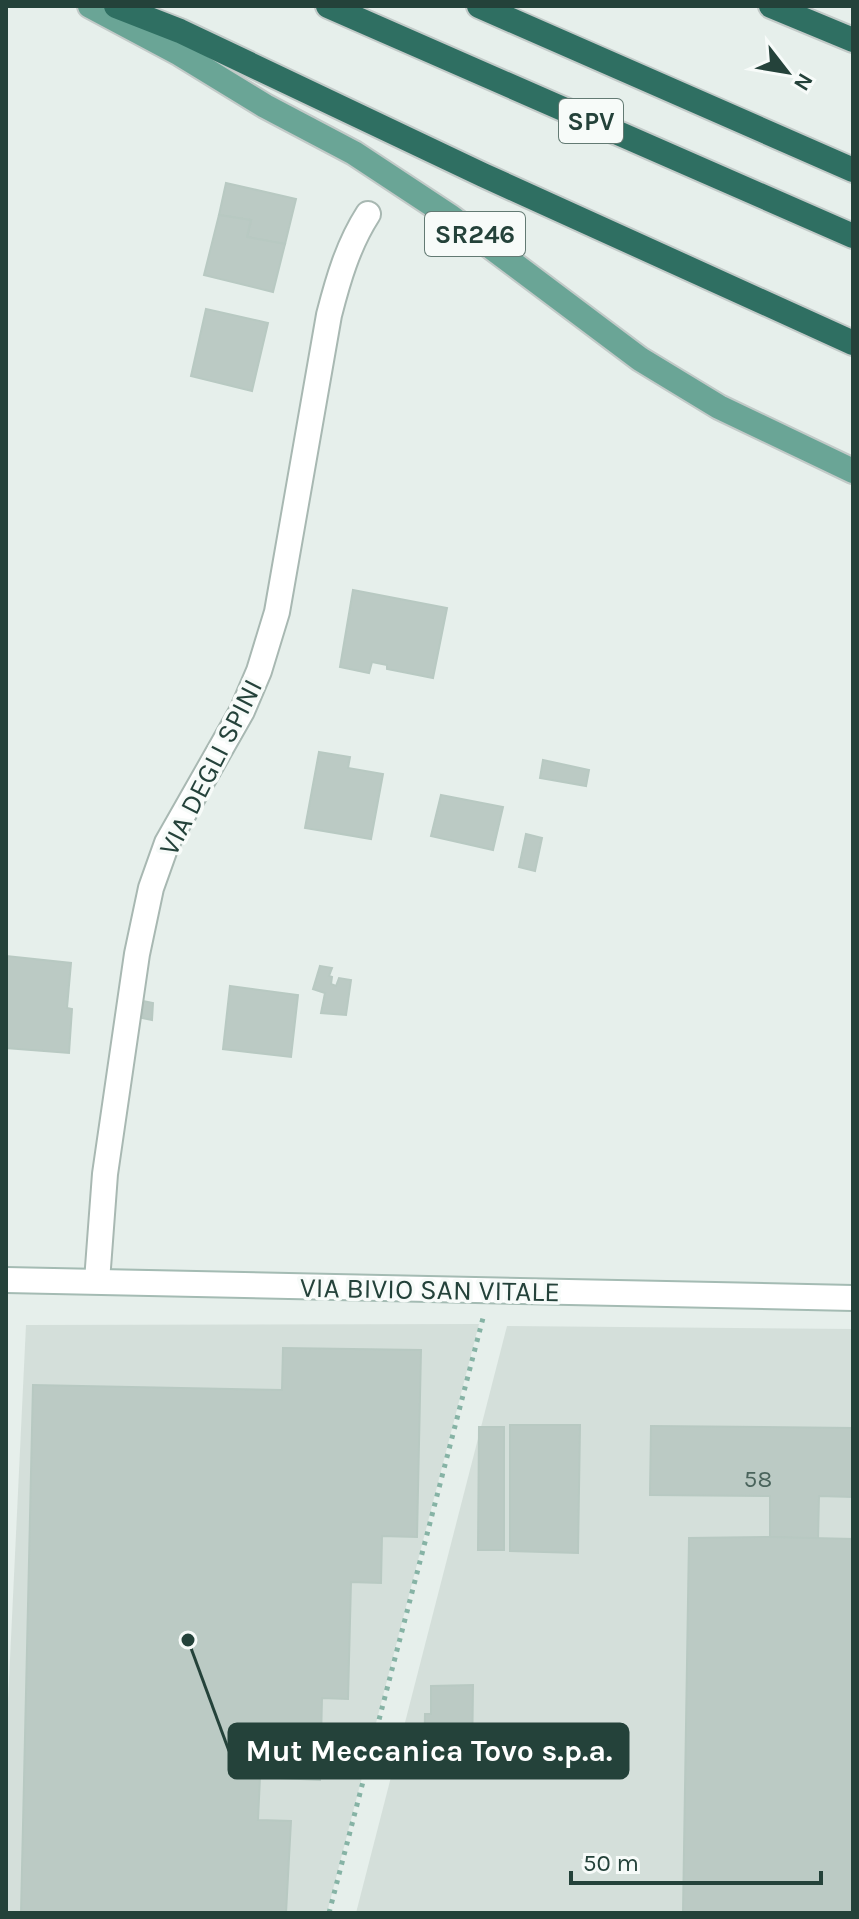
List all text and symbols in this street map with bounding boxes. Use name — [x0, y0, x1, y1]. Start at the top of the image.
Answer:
north arrow — [747, 32, 827, 112]
text: N — [788, 68, 818, 95]
road number: SPV — [559, 99, 623, 143]
road number: SR246 — [425, 212, 525, 256]
street label: VIA DEGLI SPINI — [152, 674, 269, 861]
street label: VIA BIVIO SAN VITALE — [300, 1271, 560, 1308]
house number: 58 — [744, 1465, 772, 1493]
callout: Mut Meccanica Tovo s.p.a. — [229, 1724, 628, 1778]
text: Mut Meccanica Tovo s.p.a. — [246, 1733, 612, 1769]
scale bar — [571, 1835, 821, 1885]
text: 50 m — [583, 1849, 639, 1877]

